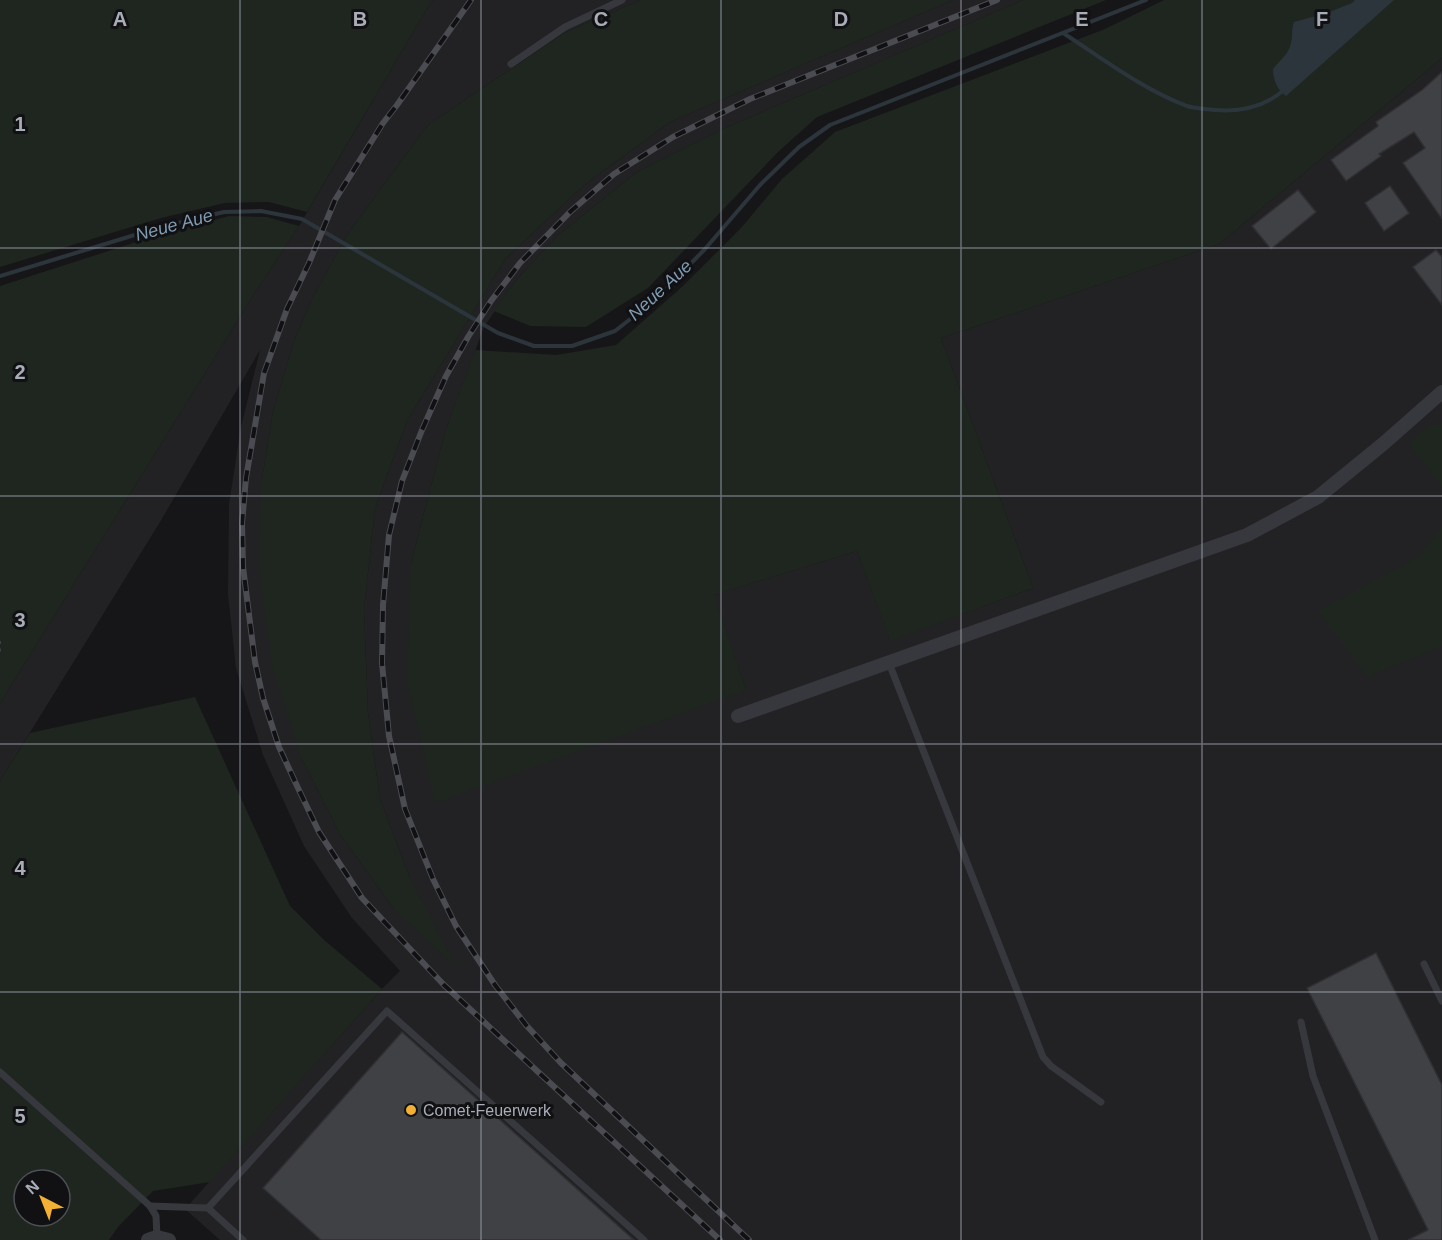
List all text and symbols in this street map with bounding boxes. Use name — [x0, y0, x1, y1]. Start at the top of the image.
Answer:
text: A — [113, 8, 127, 30]
text: B — [353, 8, 367, 30]
text: C — [594, 8, 608, 30]
text: D — [834, 8, 848, 30]
text: E — [1075, 8, 1089, 30]
text: F — [1316, 8, 1328, 30]
text: 1 — [14, 113, 26, 135]
water label: Neue Aue — [133, 205, 215, 245]
water label: Neue Aue — [624, 256, 696, 324]
text: 2 — [14, 361, 26, 383]
text: 3 — [14, 609, 26, 631]
text: 4 — [14, 857, 26, 879]
place label: Comet-Feuerwerk — [423, 1102, 552, 1119]
marker: Comet-Feuerwerk — [404, 1103, 418, 1117]
text: 5 — [14, 1105, 26, 1127]
north arrow — [12, 1168, 72, 1228]
text: N — [22, 1177, 42, 1197]

